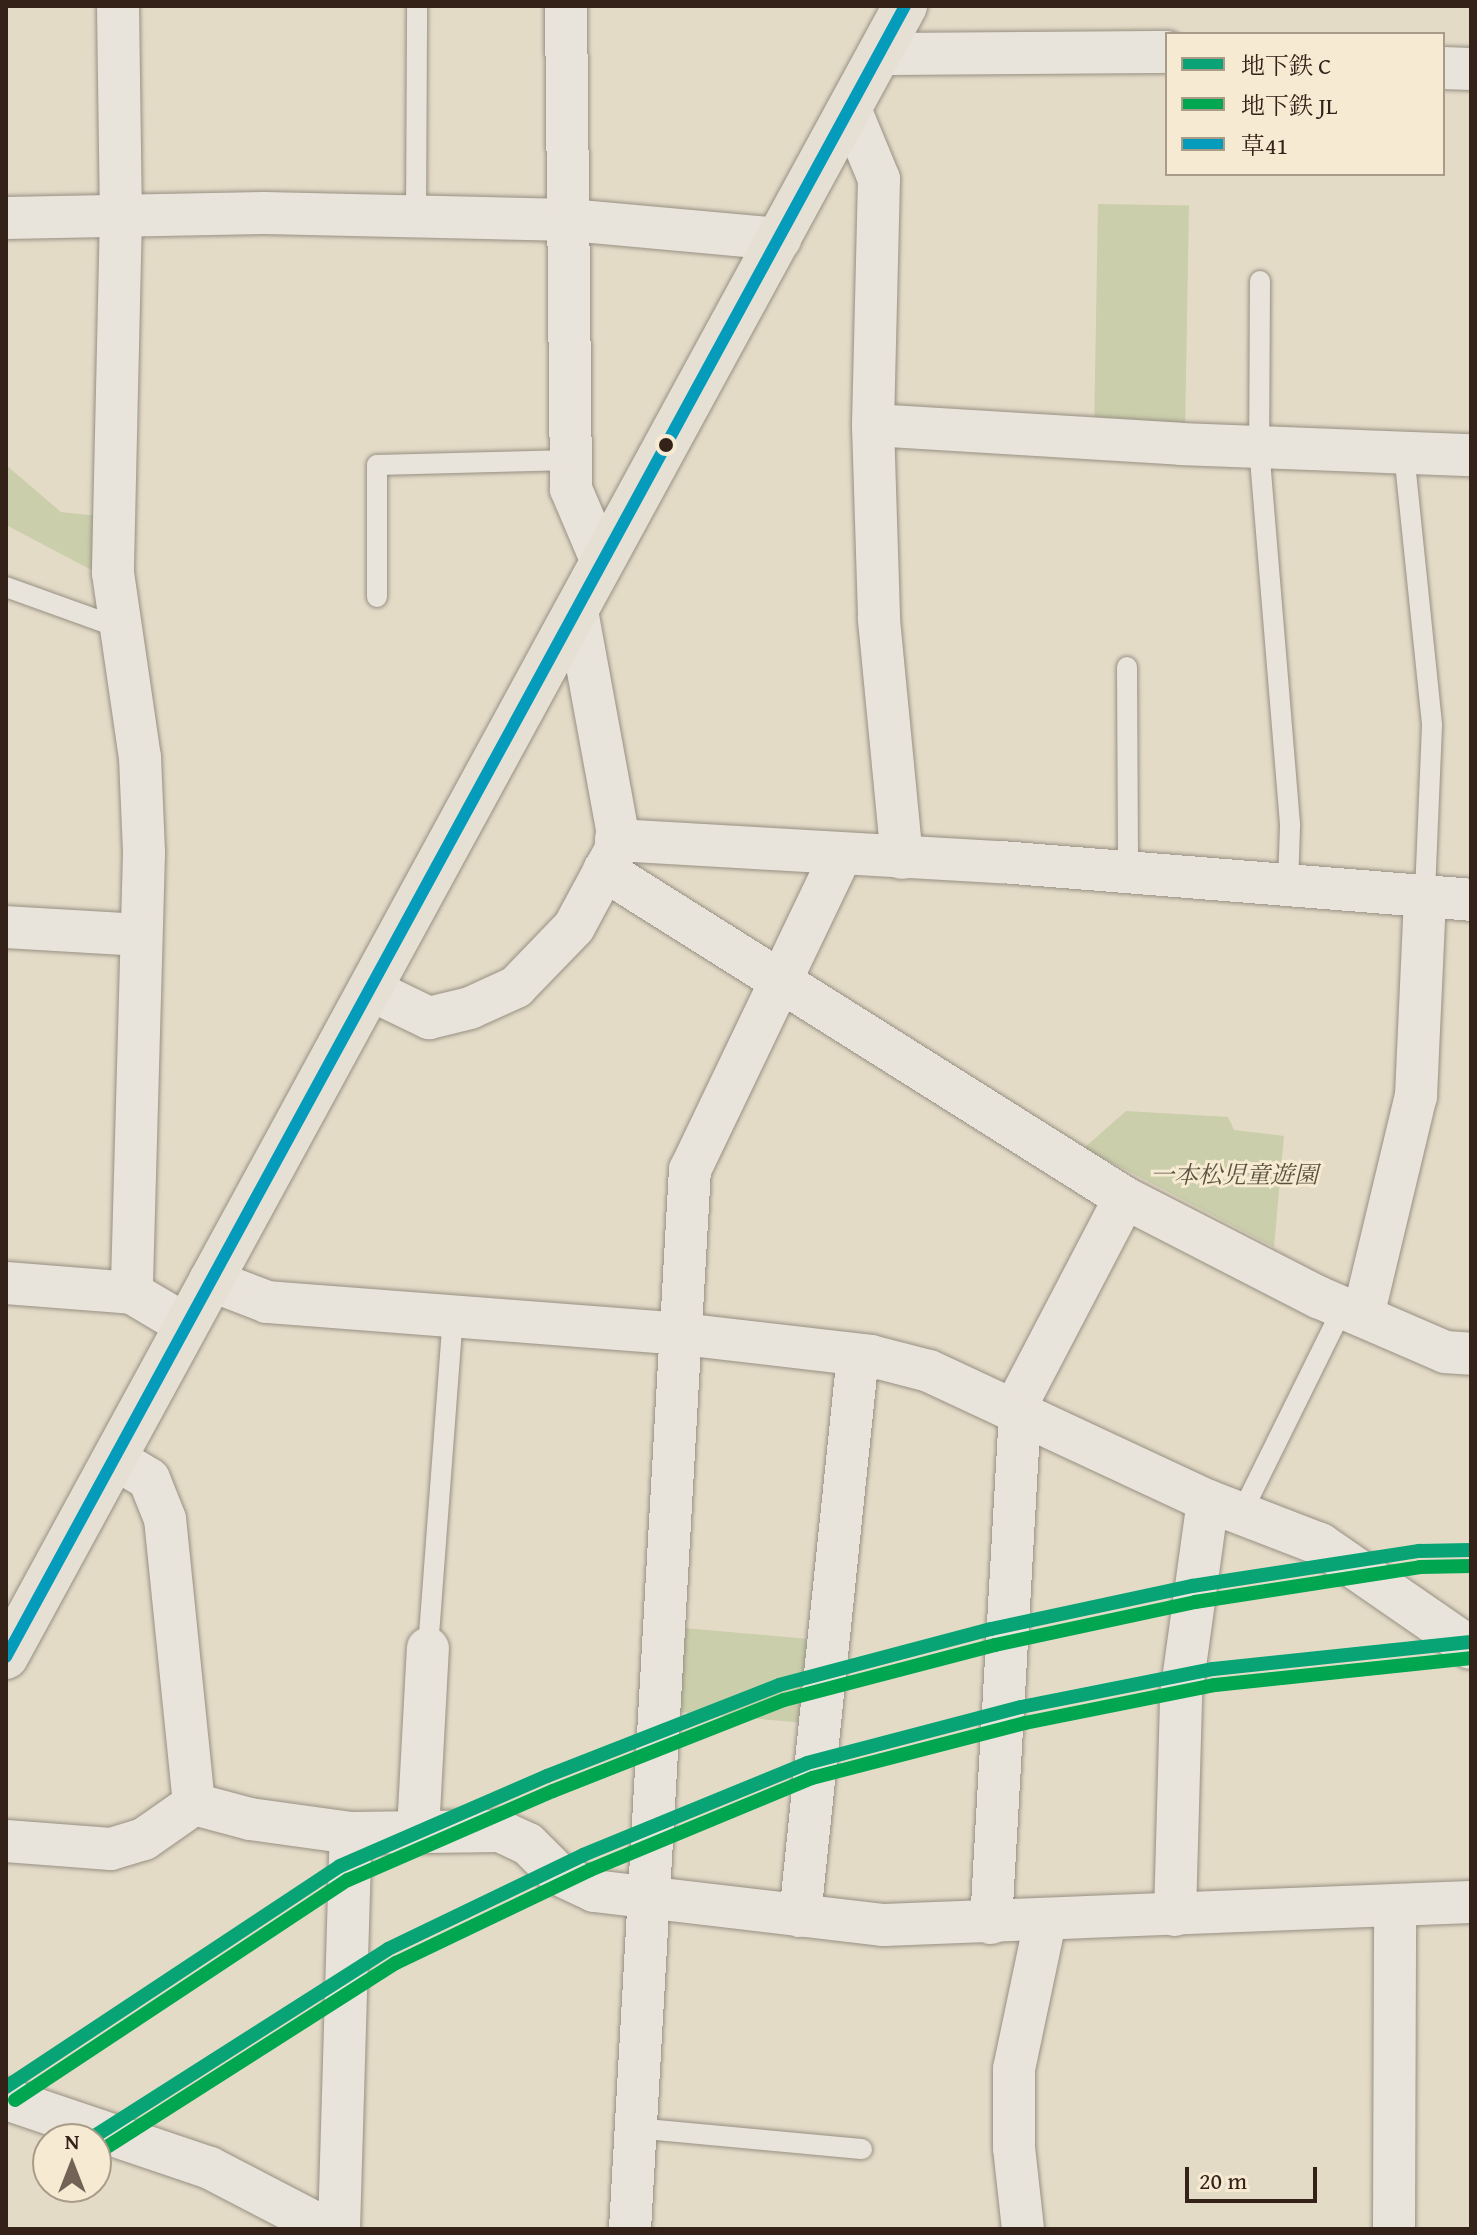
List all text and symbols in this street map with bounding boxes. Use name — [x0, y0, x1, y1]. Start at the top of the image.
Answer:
legend — [1165, 32, 1445, 176]
text: 地下鉄 C — [1241, 48, 1331, 83]
text: 地下鉄 JL — [1241, 88, 1338, 123]
text: 草41 — [1241, 128, 1288, 163]
unlabelled marker — [658, 437, 674, 453]
park label: 一本松児童遊園 — [1150, 1161, 1318, 1189]
north arrow — [32, 2123, 112, 2203]
text: N — [65, 2125, 79, 2157]
scale bar — [1189, 2151, 1321, 2201]
text: 20 m — [1199, 2163, 1247, 2198]

